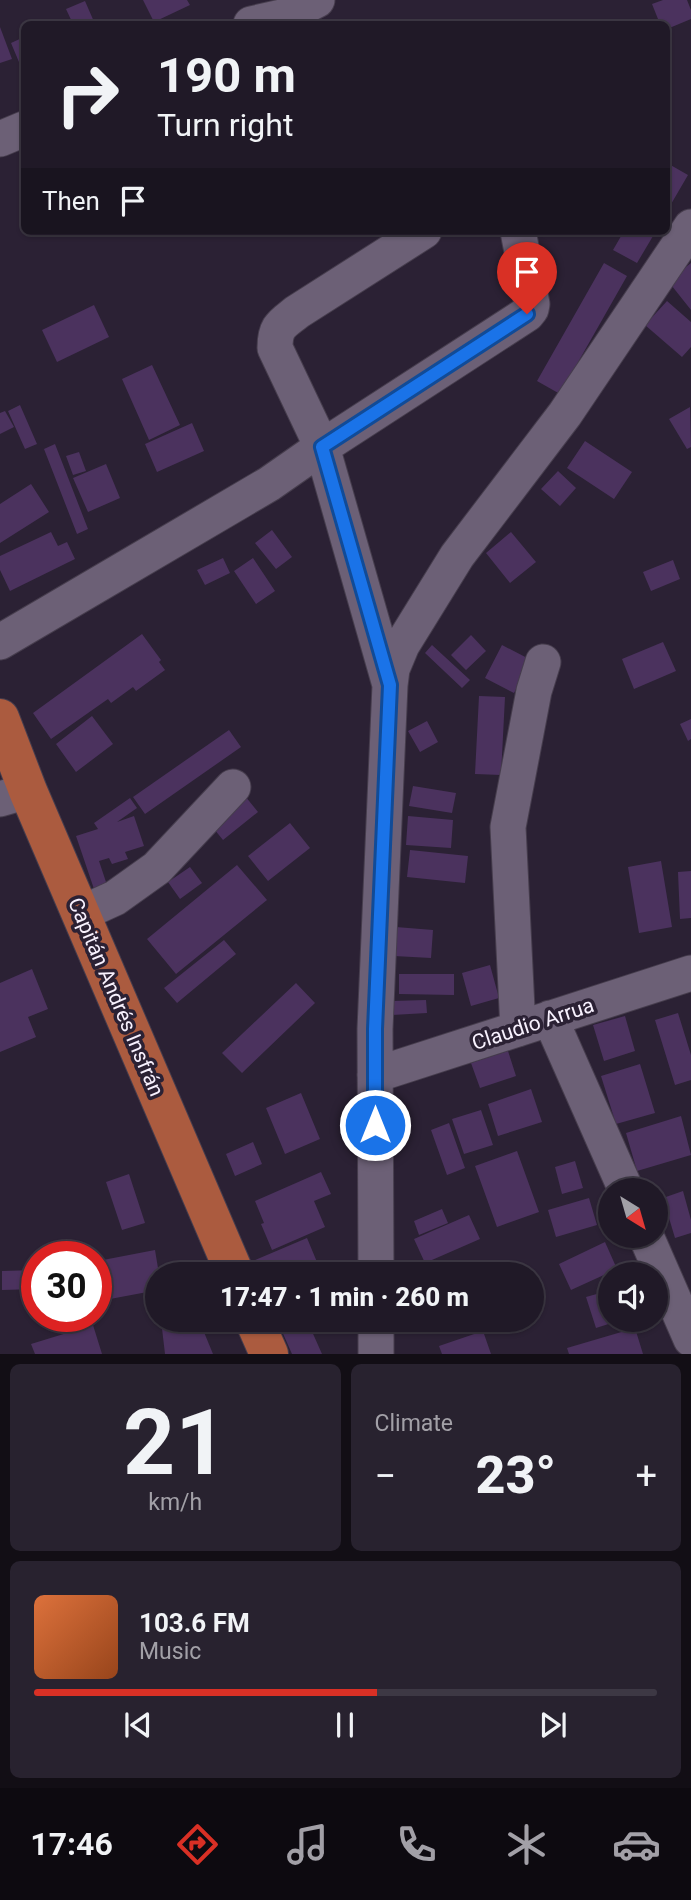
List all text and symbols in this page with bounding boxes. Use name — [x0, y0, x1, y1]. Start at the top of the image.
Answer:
text: 190 m — [157, 47, 296, 104]
icon: right — [42, 49, 133, 140]
text: Turn right — [157, 106, 293, 144]
icon: arrive — [114, 182, 152, 220]
text: Then — [42, 186, 100, 216]
pin — [497, 242, 557, 314]
icon: arrive — [508, 253, 546, 291]
street label: Capitán Andrés Insfrán — [63, 894, 169, 1100]
street label: Claudio Arrua — [469, 993, 597, 1055]
position arrow — [338, 1088, 412, 1162]
north arrow — [598, 1178, 668, 1248]
map controls — [598, 1178, 668, 1332]
speed limit sign: 30 — [21, 1241, 112, 1332]
button: sound — [598, 1262, 668, 1332]
text: 17:47 · 1 min · 260 m — [220, 1282, 469, 1312]
text: 21 — [123, 1390, 227, 1496]
text: Climate — [375, 1410, 453, 1437]
text: 23° — [476, 1445, 556, 1506]
text: − — [375, 1454, 396, 1498]
text: + — [635, 1454, 657, 1498]
text: km/h — [148, 1489, 202, 1516]
text: 103.6 FM — [139, 1608, 250, 1638]
text: Music — [139, 1638, 201, 1665]
icon: previous — [119, 1706, 157, 1744]
icon: pause — [326, 1706, 364, 1744]
icon: next — [534, 1706, 572, 1744]
icon: directions — [173, 1820, 222, 1869]
icon: music — [283, 1820, 332, 1869]
icon: phone — [392, 1820, 441, 1869]
icon: climate — [502, 1820, 551, 1869]
icon: car — [612, 1820, 661, 1869]
text: 17:46 — [30, 1825, 113, 1863]

